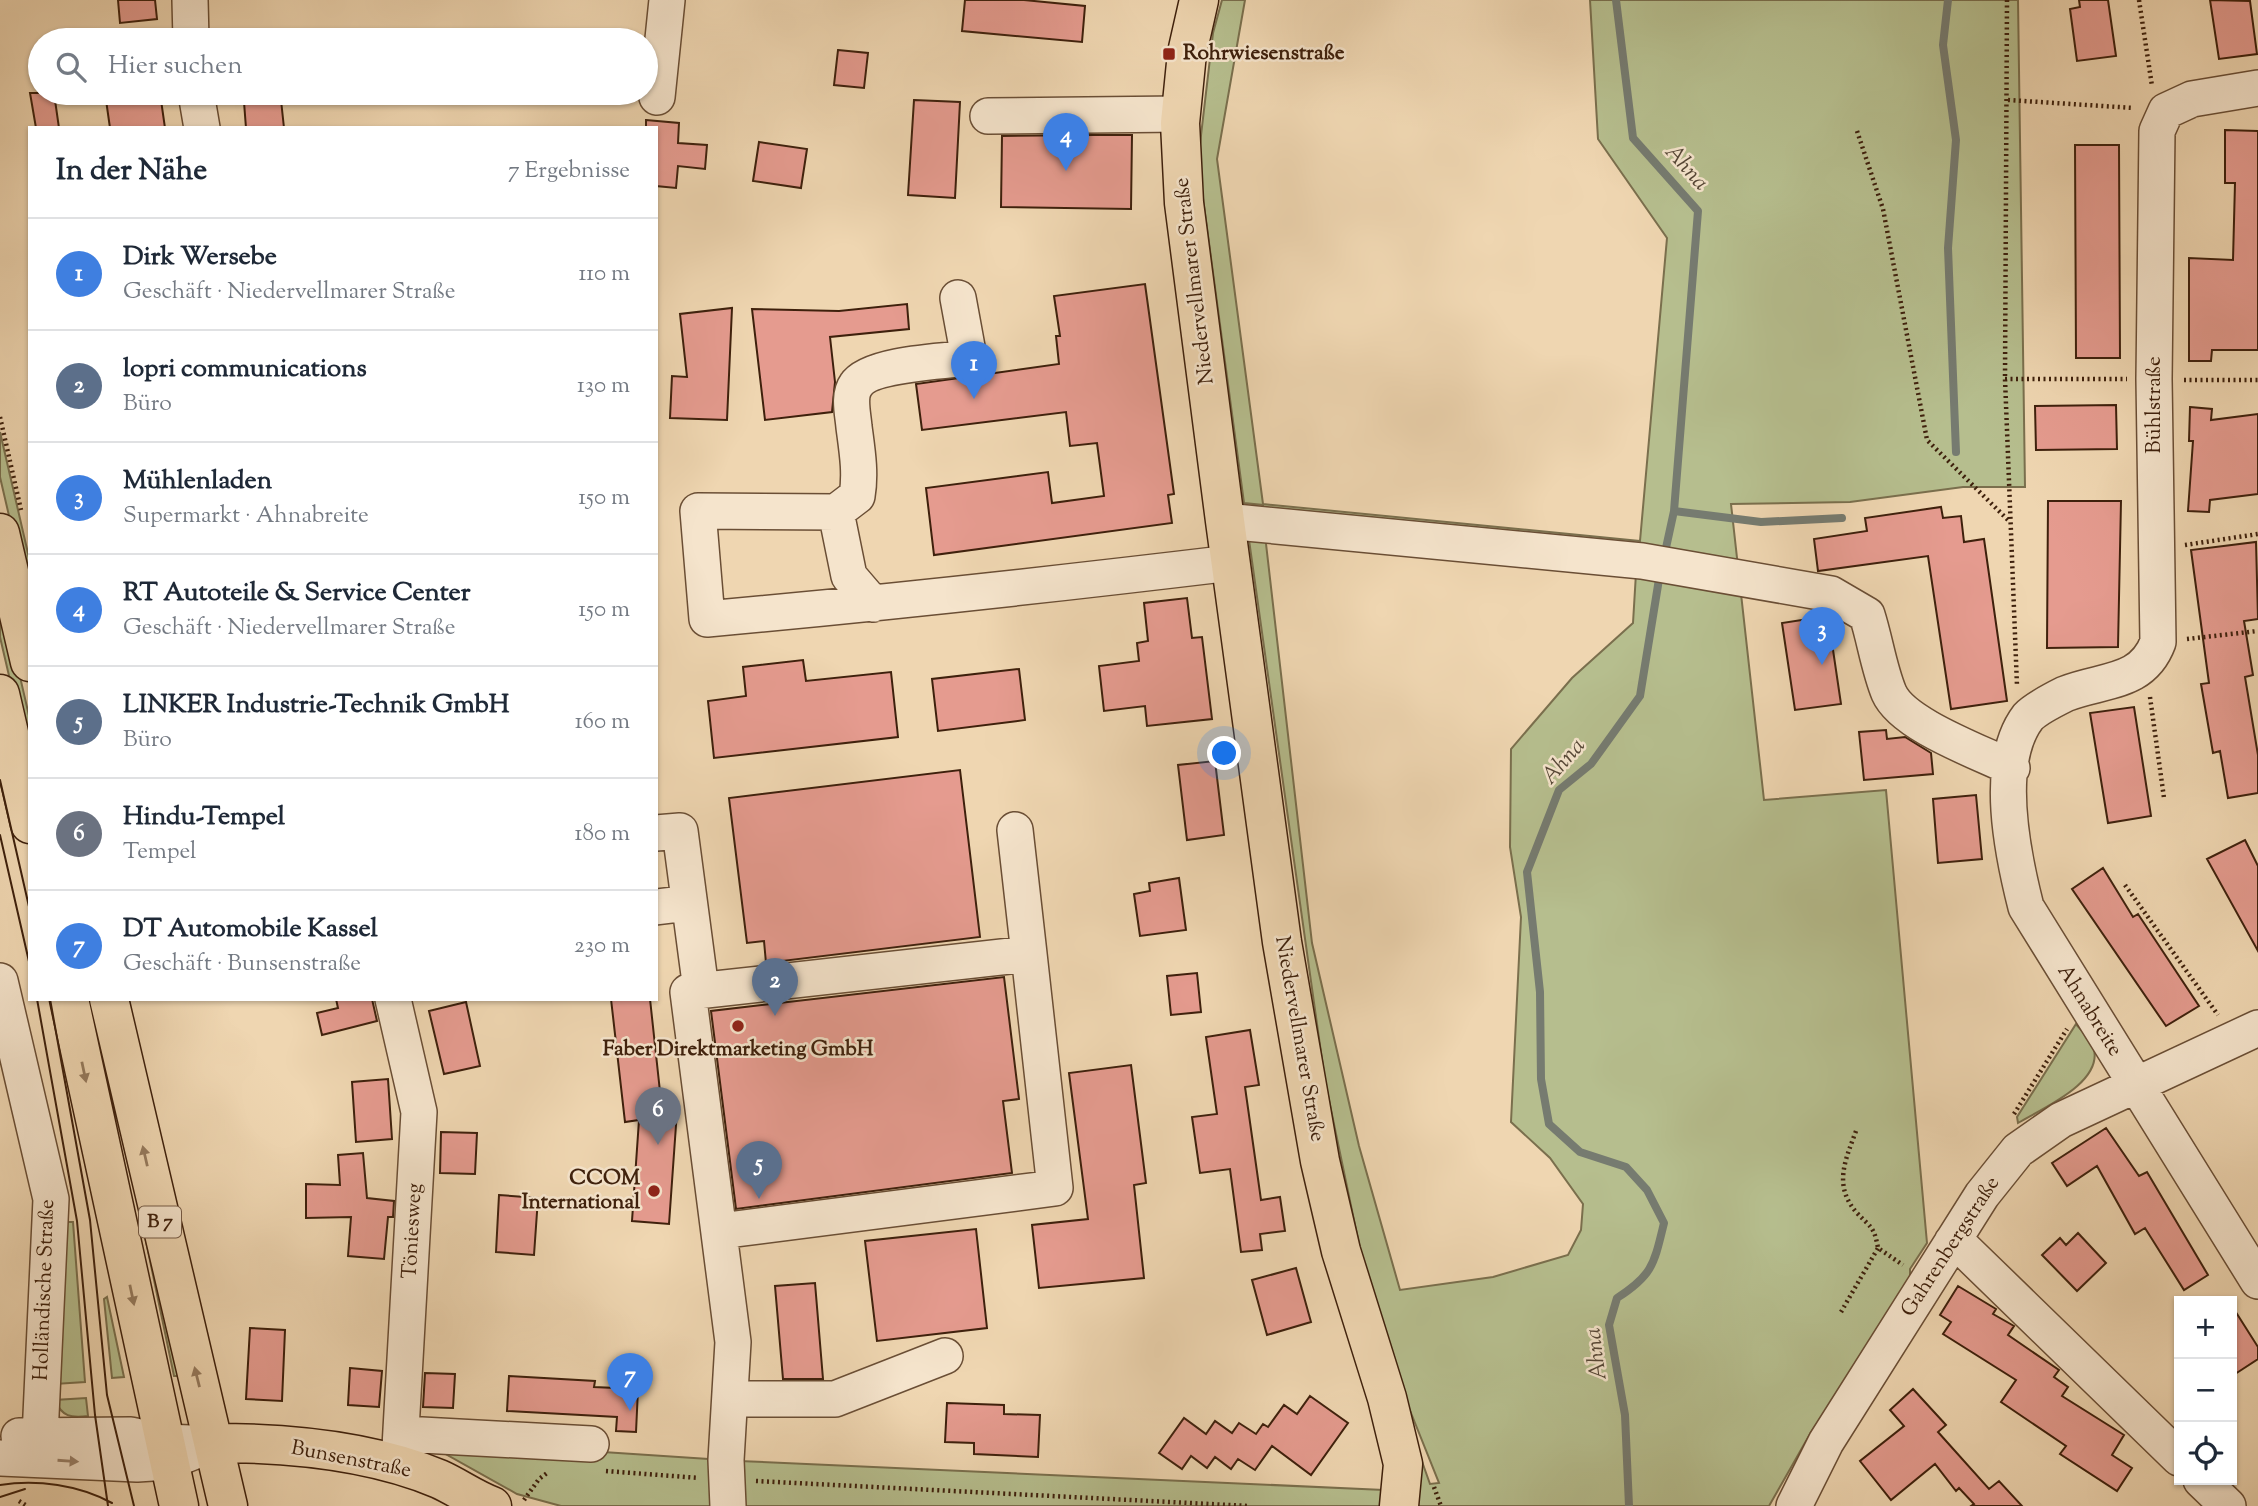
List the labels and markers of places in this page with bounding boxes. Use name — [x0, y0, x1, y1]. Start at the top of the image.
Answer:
place label: Rohrwiesenstraße — [1183, 39, 1345, 69]
marker: Rohrwiesenstraße — [1161, 46, 1177, 62]
pin: 4 — [1043, 113, 1089, 171]
pin: 1 — [951, 341, 997, 399]
pin: 3 — [1799, 607, 1845, 665]
pin: 2 — [752, 958, 798, 1016]
marker: Faber Direktmarketing GmbH — [730, 1018, 746, 1034]
place label: Faber Direktmarketing GmbH — [603, 1035, 874, 1065]
pin: 6 — [635, 1087, 681, 1145]
pin: 5 — [736, 1141, 782, 1199]
place label: CCOM International — [522, 1164, 641, 1218]
marker: CCOM International — [646, 1183, 662, 1199]
pin: 7 — [607, 1353, 653, 1411]

